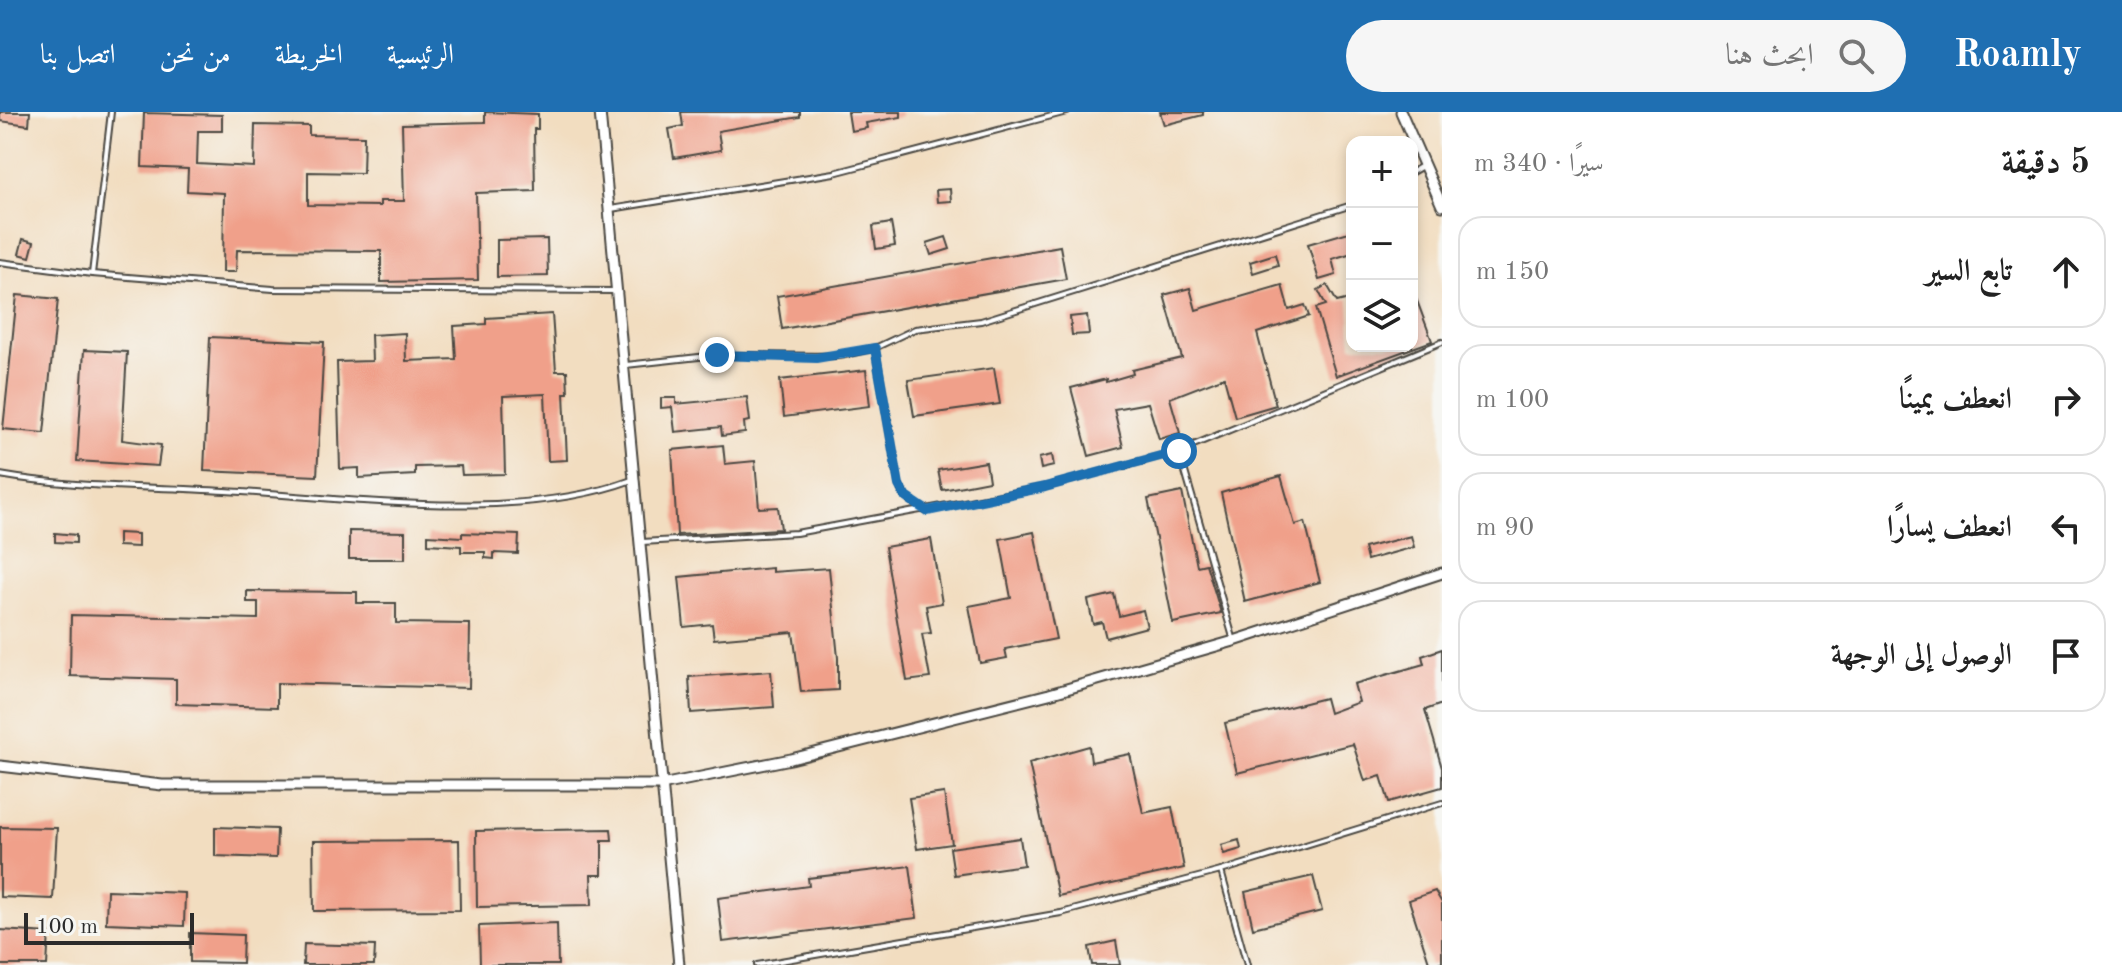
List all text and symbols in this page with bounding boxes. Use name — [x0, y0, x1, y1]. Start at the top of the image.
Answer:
search box — [1346, 20, 1906, 92]
icon: search — [1834, 34, 1878, 78]
text: Roamly — [1954, 37, 2082, 75]
text: ابحث هنا — [1725, 41, 1814, 71]
text: اتصل بنا — [40, 42, 116, 70]
text: من نحن — [160, 42, 231, 70]
text: الخريطة — [275, 42, 343, 70]
text: الرئيسية — [387, 42, 454, 70]
map controls — [1346, 136, 1418, 352]
button: + — [1346, 136, 1418, 208]
text: 5 دقيقة — [2001, 146, 2090, 180]
text: سيرًا · 340 m — [1474, 151, 1604, 177]
button: − — [1346, 208, 1418, 280]
icon: ahead — [2044, 250, 2088, 294]
text: تابع السير — [1925, 257, 2012, 287]
text: 150 m — [1476, 259, 1549, 285]
button: layers — [1346, 280, 1418, 352]
route end — [699, 337, 735, 373]
icon: right — [2044, 378, 2088, 422]
text: انعطف يمينًا — [1899, 385, 2012, 415]
text: 100 m — [1476, 387, 1549, 413]
route start — [1161, 433, 1197, 469]
icon: left — [2044, 506, 2088, 550]
text: انعطف يسارًا — [1887, 513, 2012, 543]
text: 90 m — [1476, 515, 1534, 541]
icon: arrive — [2044, 634, 2088, 678]
text: الوصول إلى الوجهة — [1831, 641, 2012, 671]
scale bar — [24, 909, 194, 945]
text: 100 m — [36, 916, 98, 938]

